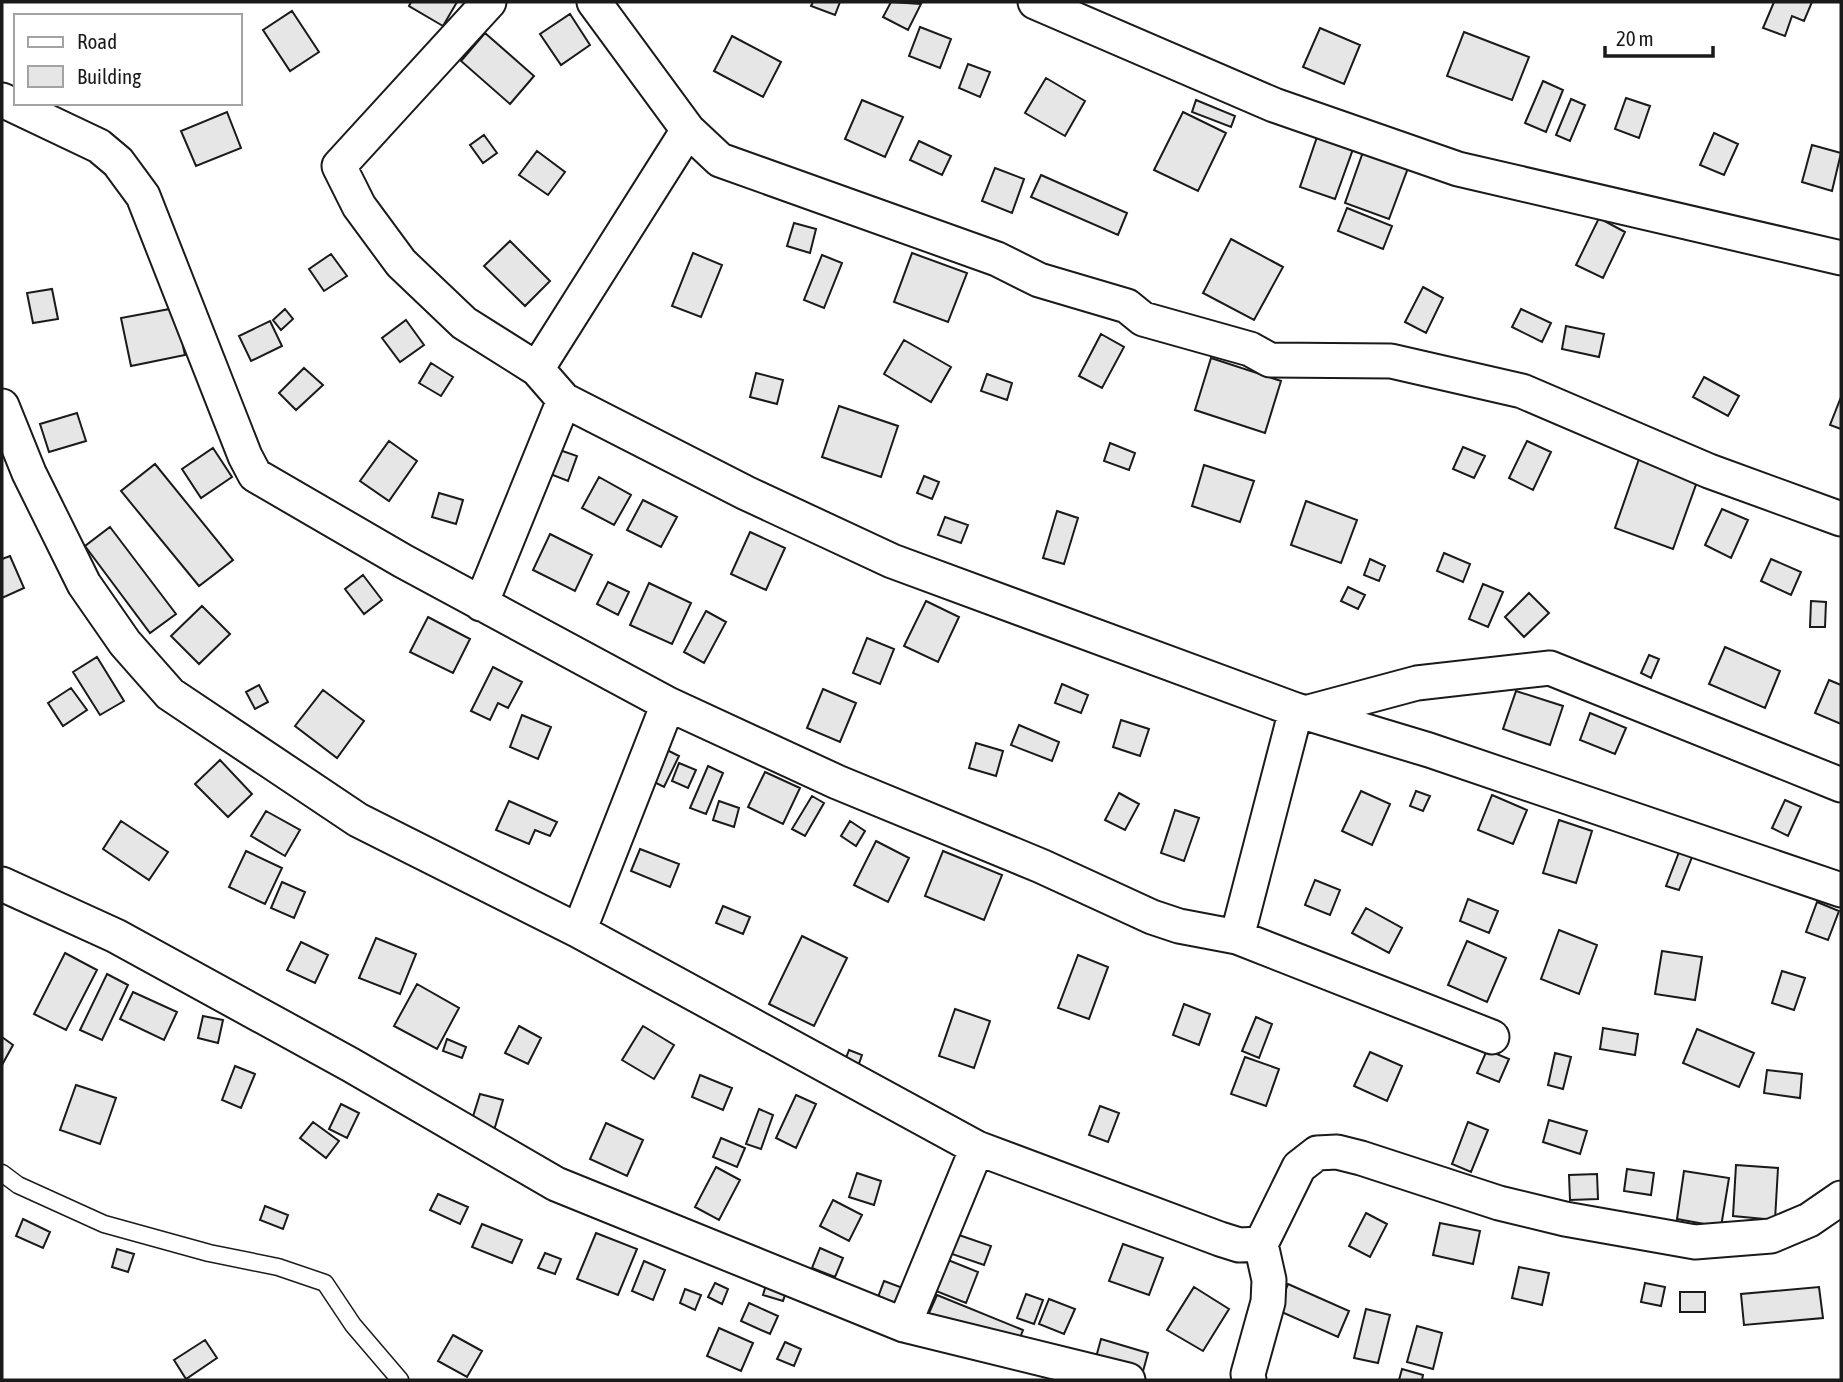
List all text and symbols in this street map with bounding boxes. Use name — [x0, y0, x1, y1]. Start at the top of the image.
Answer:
legend — [14, 14, 242, 105]
scale bar — [1605, 14, 1714, 58]
text: 20 m — [1616, 26, 1654, 50]
text: Road — [77, 29, 117, 53]
text: Building — [77, 64, 141, 88]

